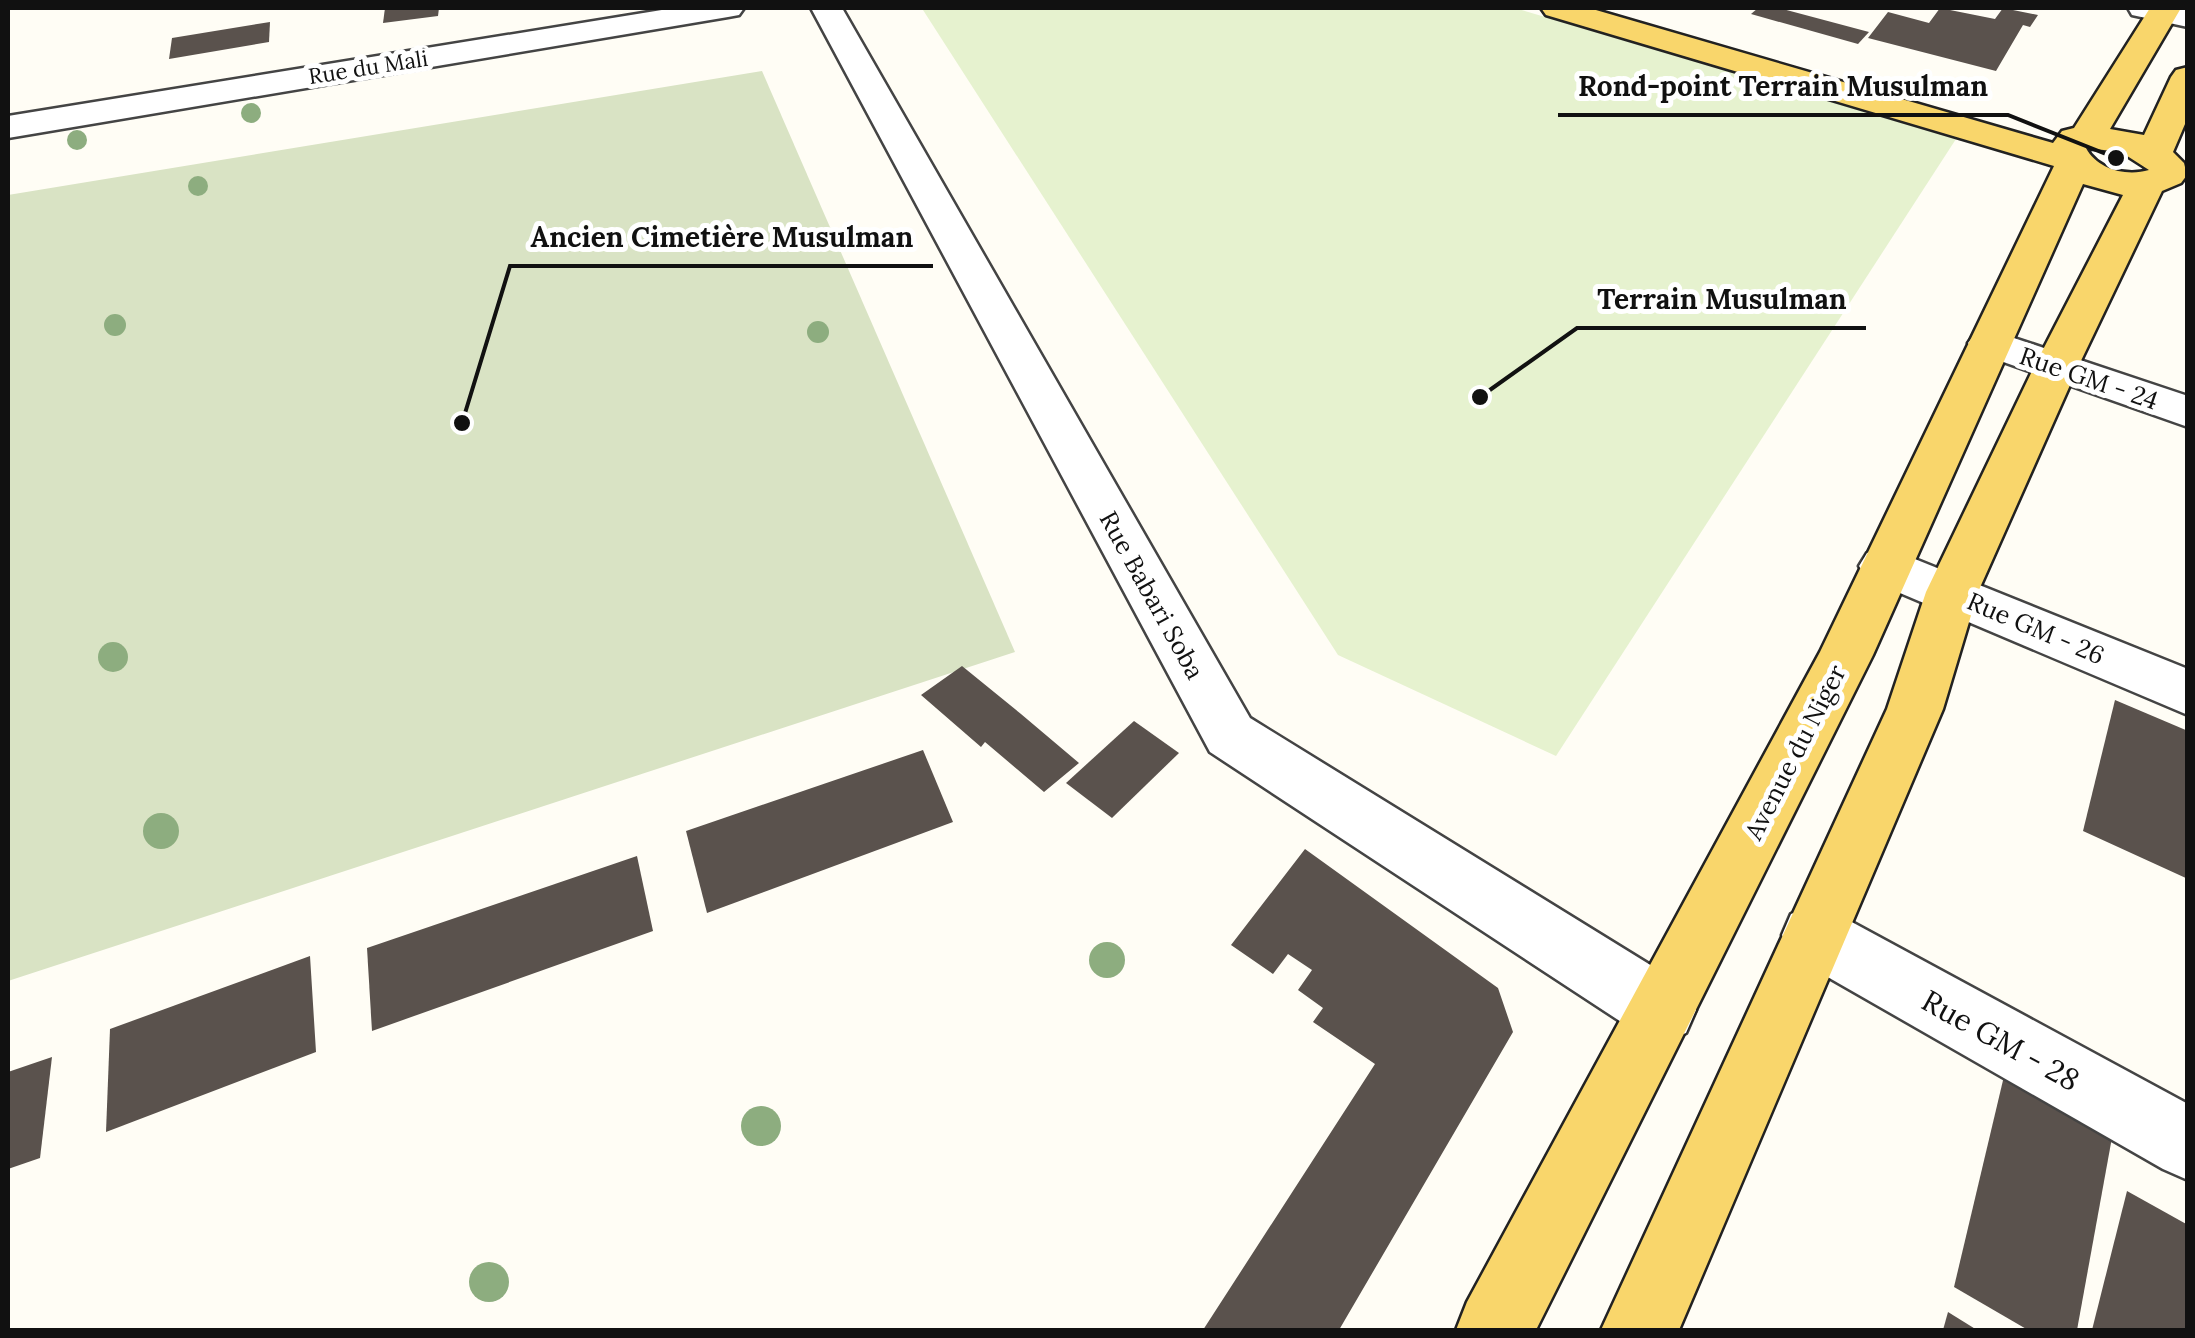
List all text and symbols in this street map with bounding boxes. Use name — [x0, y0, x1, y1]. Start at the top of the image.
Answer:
street label: Rue du Mali — [306, 44, 430, 90]
callout: Rond-point Terrain Musulman — [1558, 57, 2008, 115]
text: Rond-point Terrain Musulman — [1578, 68, 1988, 104]
callout: Ancien Cimetière Musulman — [510, 208, 933, 266]
text: Ancien Cimetière Musulman — [531, 219, 914, 255]
callout: Terrain Musulman — [1577, 270, 1866, 328]
text: Terrain Musulman — [1597, 281, 1847, 317]
street label: Rue GM - 24 — [2015, 339, 2163, 417]
street label: Rue Babari Soba — [1093, 505, 1211, 685]
street label: Rue GM - 26 — [1963, 585, 2109, 671]
street label: Avenue du Niger — [1737, 659, 1853, 846]
street label: Rue GM - 28 — [1915, 981, 2087, 1099]

